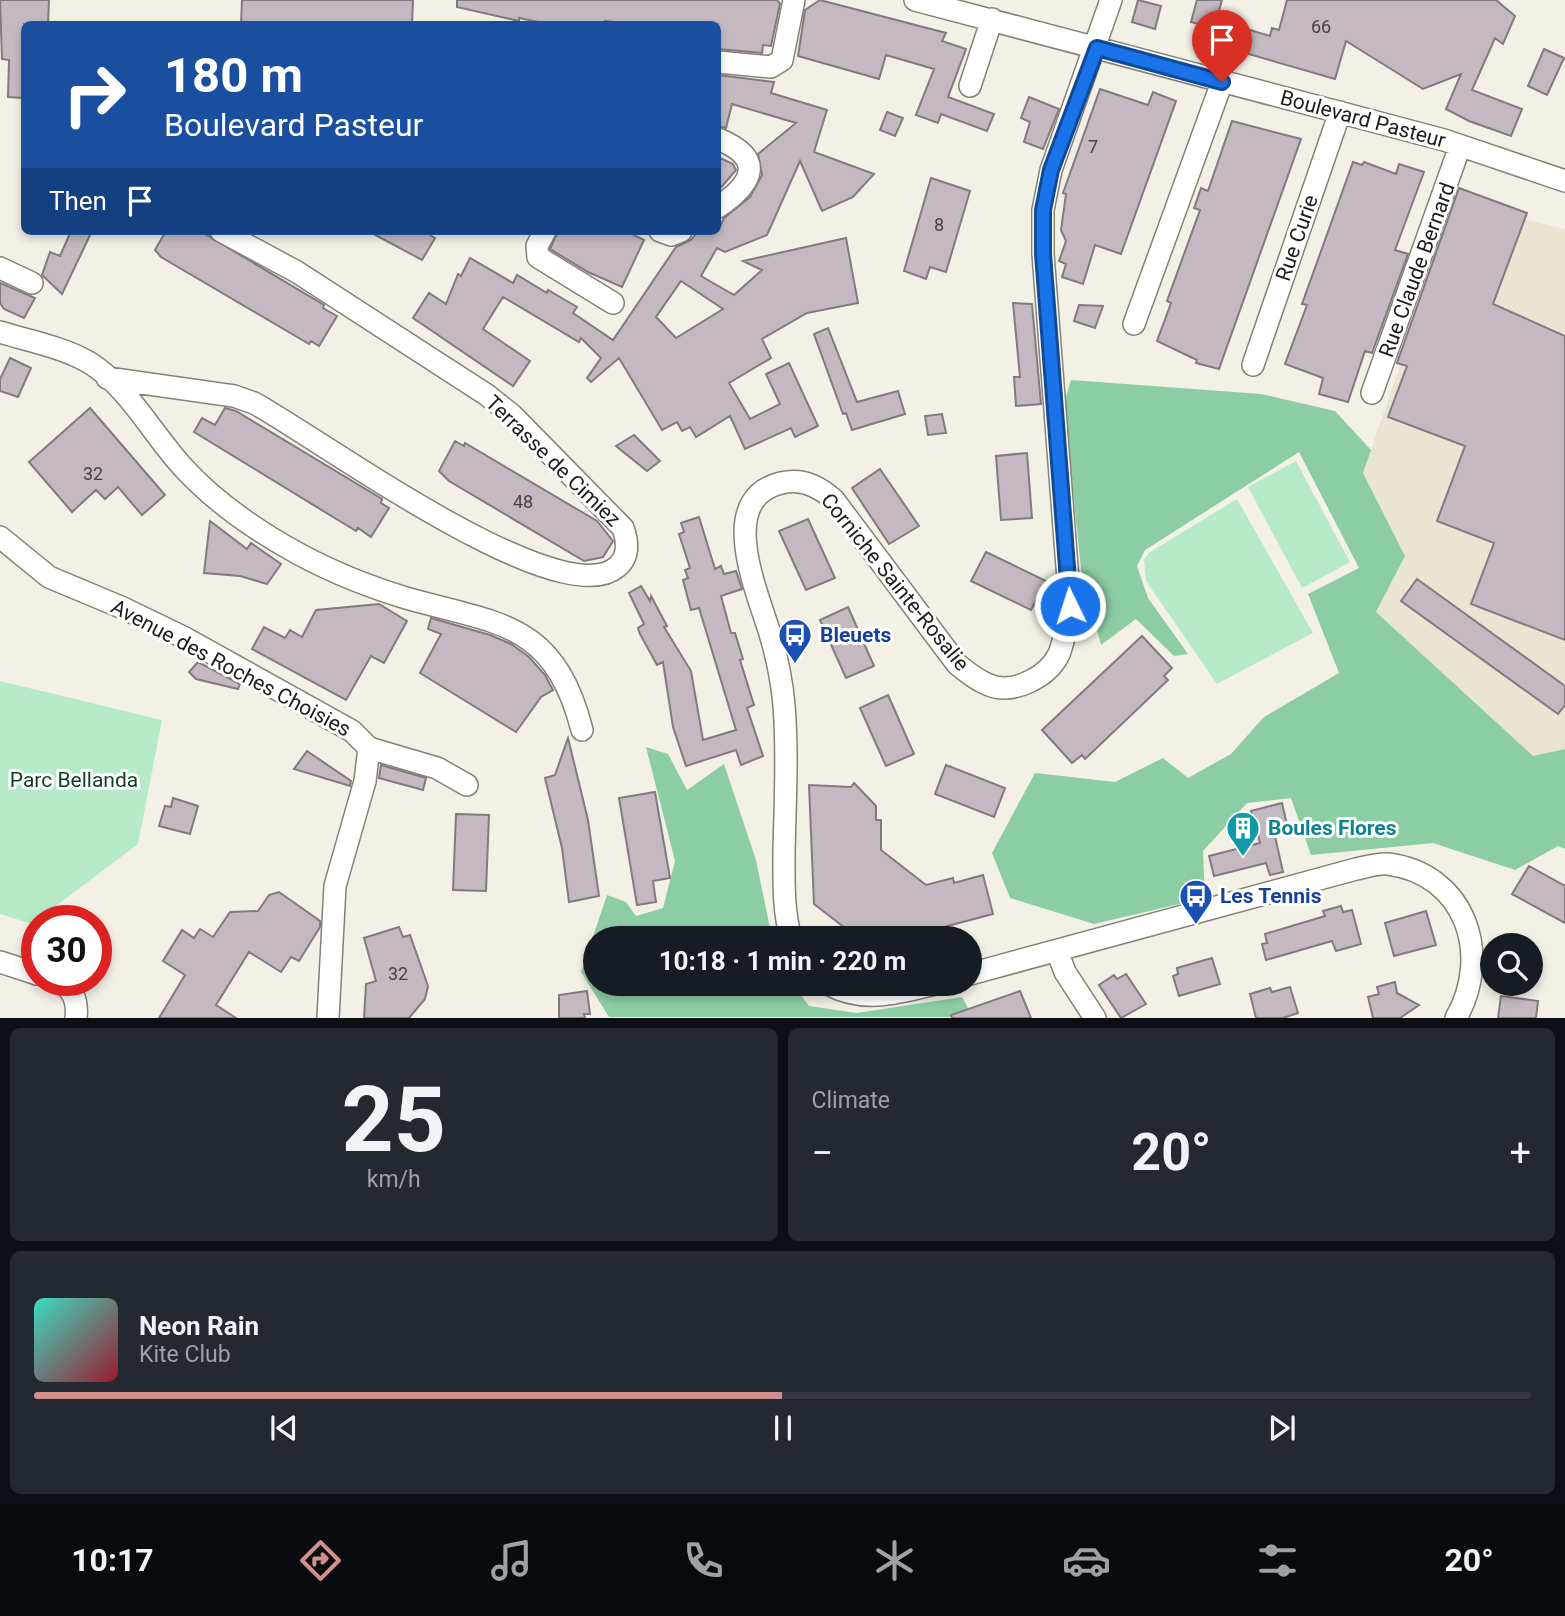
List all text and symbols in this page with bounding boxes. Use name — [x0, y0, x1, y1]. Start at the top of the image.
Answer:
pin — [1192, 10, 1252, 82]
house number: 66 — [1311, 16, 1331, 37]
icon: arrive — [1203, 21, 1241, 59]
text: 180 m — [164, 47, 303, 104]
icon: right — [49, 49, 140, 140]
street label: Boulevard Pasteur — [1278, 85, 1448, 153]
text: Boulevard Pasteur — [164, 106, 423, 144]
house number: 7 — [1088, 136, 1098, 157]
street label: Rue Claude Bernard — [1374, 179, 1460, 361]
icon: arrive — [121, 182, 159, 220]
text: Then — [49, 186, 107, 216]
street label: Rue Curie — [1271, 192, 1323, 284]
house number: 8 — [934, 214, 944, 235]
street label: Terrasse de Cimiez — [481, 391, 625, 531]
house number: 32 — [83, 463, 103, 484]
street label: Corniche Sainte-Rosalie — [816, 488, 974, 676]
house number: 48 — [513, 491, 533, 512]
position arrow — [1033, 569, 1107, 643]
street label: Avenue des Roches Choisies — [107, 595, 355, 741]
bus stop icon: Bleuets — [776, 616, 814, 665]
place label: Bleuets — [820, 623, 892, 647]
park label: Parc Bellanda — [10, 768, 138, 792]
building icon: Boules Flores — [1224, 809, 1262, 858]
place label: Boules Flores — [1268, 816, 1397, 840]
bus stop icon: Les Tennis — [1177, 877, 1215, 926]
place label: Les Tennis — [1220, 884, 1322, 908]
speed limit sign: 30 — [21, 905, 112, 996]
map controls — [1480, 933, 1543, 996]
button: search — [1480, 933, 1543, 996]
text: 10:18 · 1 min · 220 m — [659, 946, 906, 976]
house number: 32 — [388, 963, 408, 984]
text: 25 — [342, 1067, 446, 1173]
text: Climate — [812, 1087, 890, 1114]
text: 20° — [1131, 1122, 1211, 1183]
text: − — [812, 1131, 833, 1175]
text: + — [1509, 1131, 1531, 1175]
text: km/h — [367, 1166, 421, 1193]
text: Neon Rain — [139, 1311, 259, 1341]
text: Kite Club — [139, 1341, 231, 1368]
icon: previous — [265, 1409, 303, 1447]
icon: pause — [764, 1409, 802, 1447]
icon: next — [1263, 1409, 1301, 1447]
icon: directions — [296, 1536, 345, 1585]
icon: music — [487, 1536, 536, 1585]
icon: phone — [679, 1536, 728, 1585]
icon: climate — [870, 1536, 919, 1585]
icon: car — [1062, 1536, 1111, 1585]
icon: filters — [1253, 1536, 1302, 1585]
text: 10:17 — [71, 1541, 154, 1579]
text: 20° — [1445, 1541, 1494, 1579]

